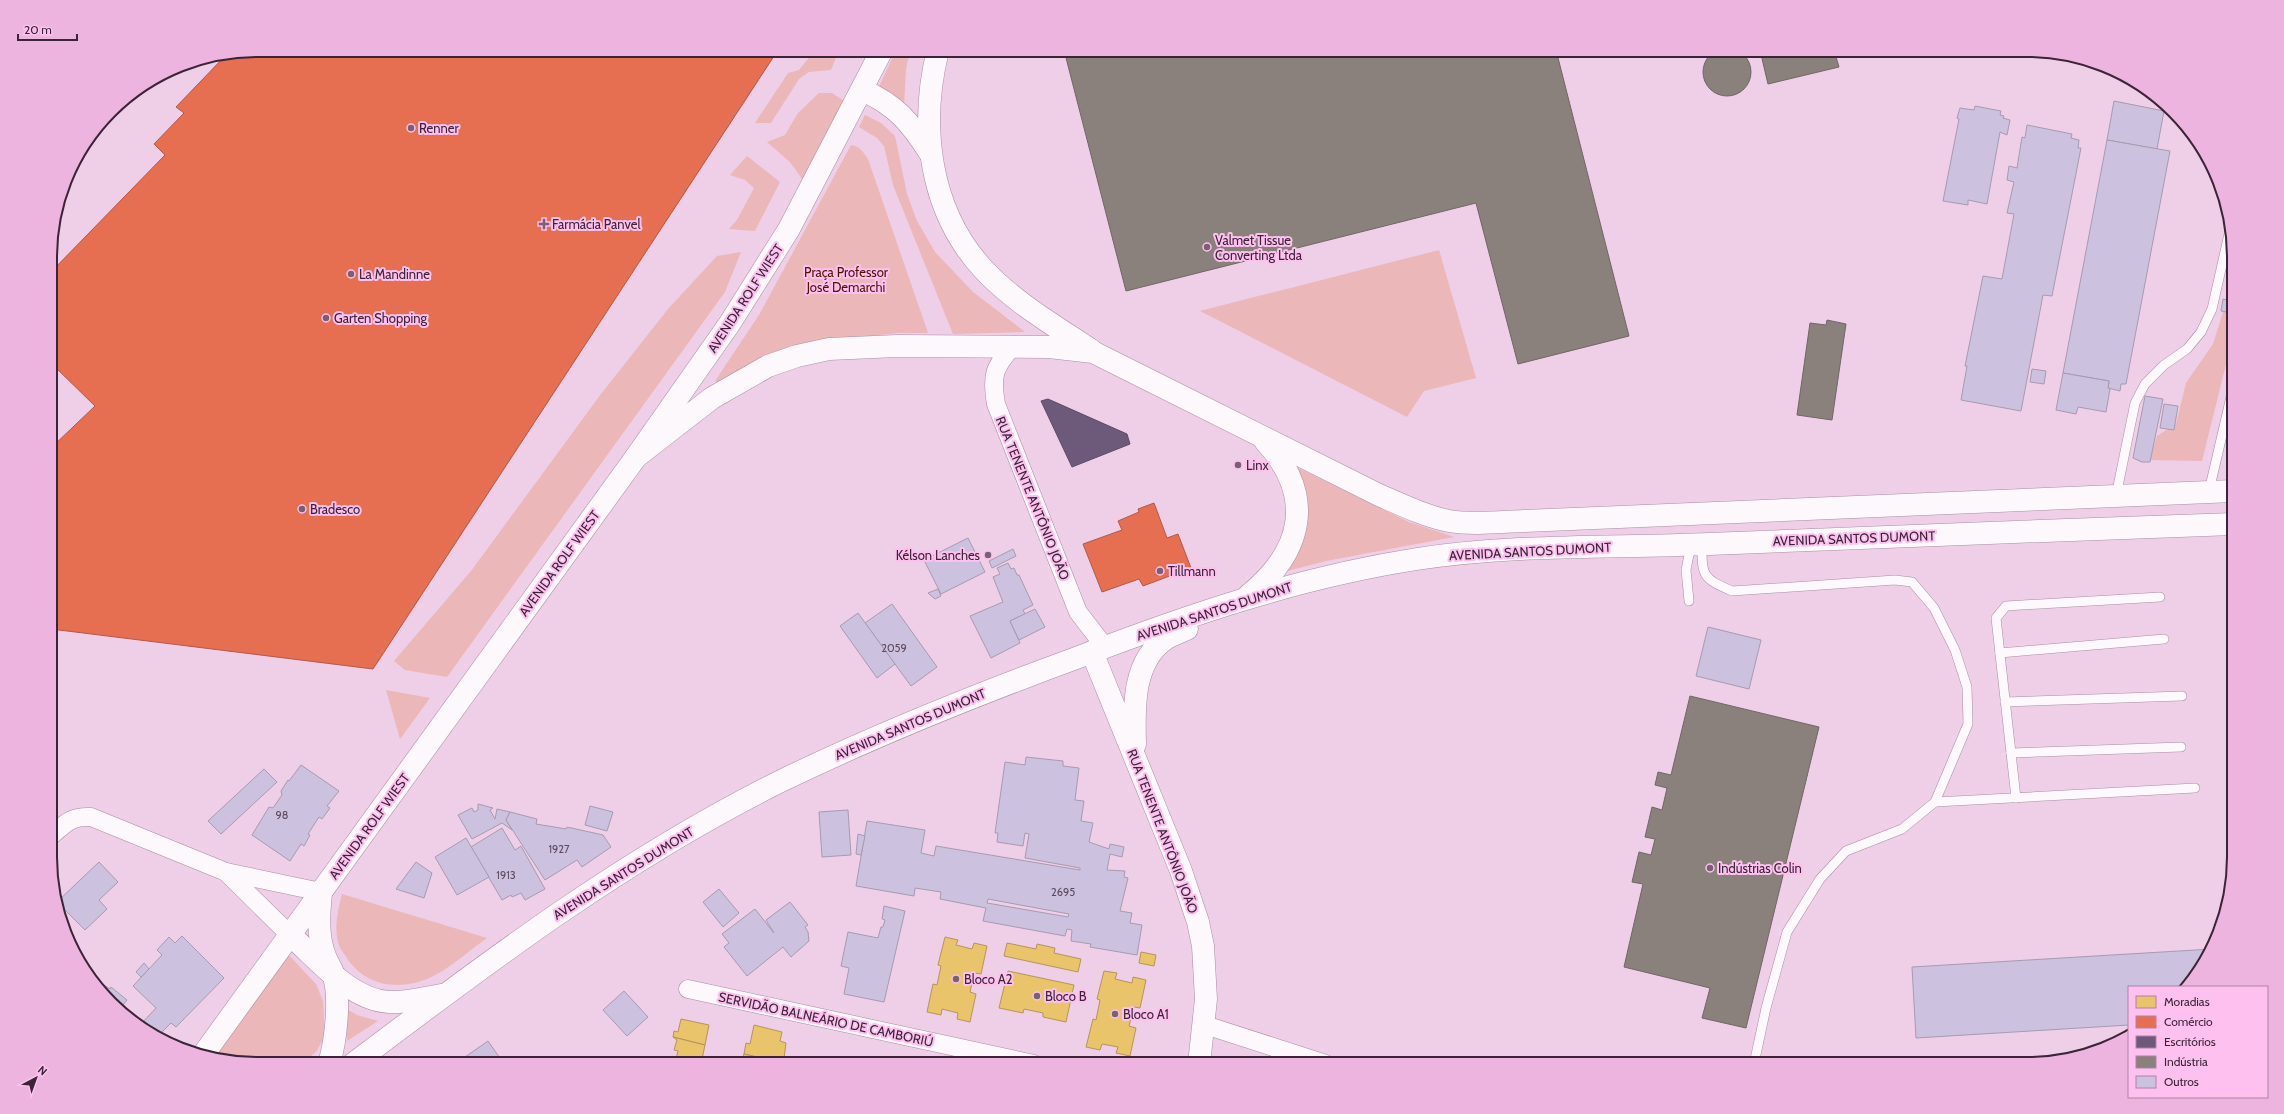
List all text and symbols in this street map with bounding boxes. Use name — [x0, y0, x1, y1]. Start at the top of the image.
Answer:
scale bar — [18, 16, 77, 42]
text: 20 m — [24, 22, 52, 37]
place label: Renner — [419, 120, 459, 136]
marker: Renner — [406, 123, 416, 133]
place label: Farmácia Panvel — [552, 216, 640, 232]
marker: Farmácia Panvel — [539, 219, 549, 229]
place label: Valmet Tissue Converting Ltda — [1215, 232, 1303, 263]
street label: AVENIDA ROLF WIEST — [704, 240, 786, 355]
marker: Valmet Tissue Converting Ltda — [1202, 242, 1212, 252]
park label: Praça Professor José Demarchi — [804, 264, 889, 295]
place label: La Mandinne — [359, 266, 430, 282]
marker: La Mandinne — [346, 269, 356, 279]
place label: Garten Shopping — [334, 310, 427, 326]
marker: Garten Shopping — [321, 313, 331, 323]
street label: RUA TENENTE ANTÔNIO JOÃO — [993, 414, 1073, 582]
place label: Linx — [1246, 457, 1270, 473]
marker: Linx — [1233, 460, 1243, 470]
place label: Bradesco — [310, 501, 360, 517]
marker: Bradesco — [297, 504, 307, 514]
street label: AVENIDA ROLF WIEST — [515, 507, 603, 619]
street label: AVENIDA SANTOS DUMONT — [1773, 527, 1936, 549]
street label: AVENIDA SANTOS DUMONT — [1448, 539, 1612, 563]
place label: Kélson Lanches — [896, 547, 981, 563]
marker: Kélson Lanches — [983, 550, 993, 560]
place label: Tillmann — [1168, 563, 1216, 579]
marker: Tillmann — [1155, 566, 1165, 576]
street label: AVENIDA SANTOS DUMONT — [1134, 578, 1294, 644]
house number: 2059 — [881, 641, 907, 655]
street label: AVENIDA SANTOS DUMONT — [832, 685, 988, 763]
street label: RUA TENENTE ANTÔNIO JOÃO — [1124, 746, 1202, 916]
street label: AVENIDA ROLF WIEST — [325, 770, 413, 882]
house number: 98 — [276, 808, 288, 822]
street label: AVENIDA SANTOS DUMONT — [550, 823, 696, 923]
house number: 1927 — [548, 842, 570, 856]
place label: Indústrias Colin — [1718, 860, 1802, 876]
marker: Indústrias Colin — [1705, 863, 1715, 873]
house number: 1913 — [496, 868, 516, 882]
house number: 2695 — [1051, 885, 1075, 899]
place label: Bloco A2 — [964, 971, 1013, 987]
marker: Bloco A2 — [951, 974, 961, 984]
legend — [2128, 986, 2268, 1098]
street label: SERVIDÃO BALNEÁRIO DE CAMBORIÚ — [717, 987, 935, 1050]
place label: Bloco B — [1045, 988, 1087, 1004]
marker: Bloco B — [1032, 991, 1042, 1001]
text: Moradias — [2164, 994, 2210, 1009]
place label: Bloco A1 — [1123, 1006, 1169, 1022]
marker: Bloco A1 — [1110, 1009, 1120, 1019]
text: Comércio — [2164, 1014, 2213, 1029]
text: Escritórios — [2164, 1034, 2216, 1049]
text: Indústria — [2164, 1054, 2208, 1069]
north arrow — [16, 1058, 56, 1098]
text: N — [35, 1063, 50, 1078]
text: Outros — [2164, 1074, 2199, 1089]

